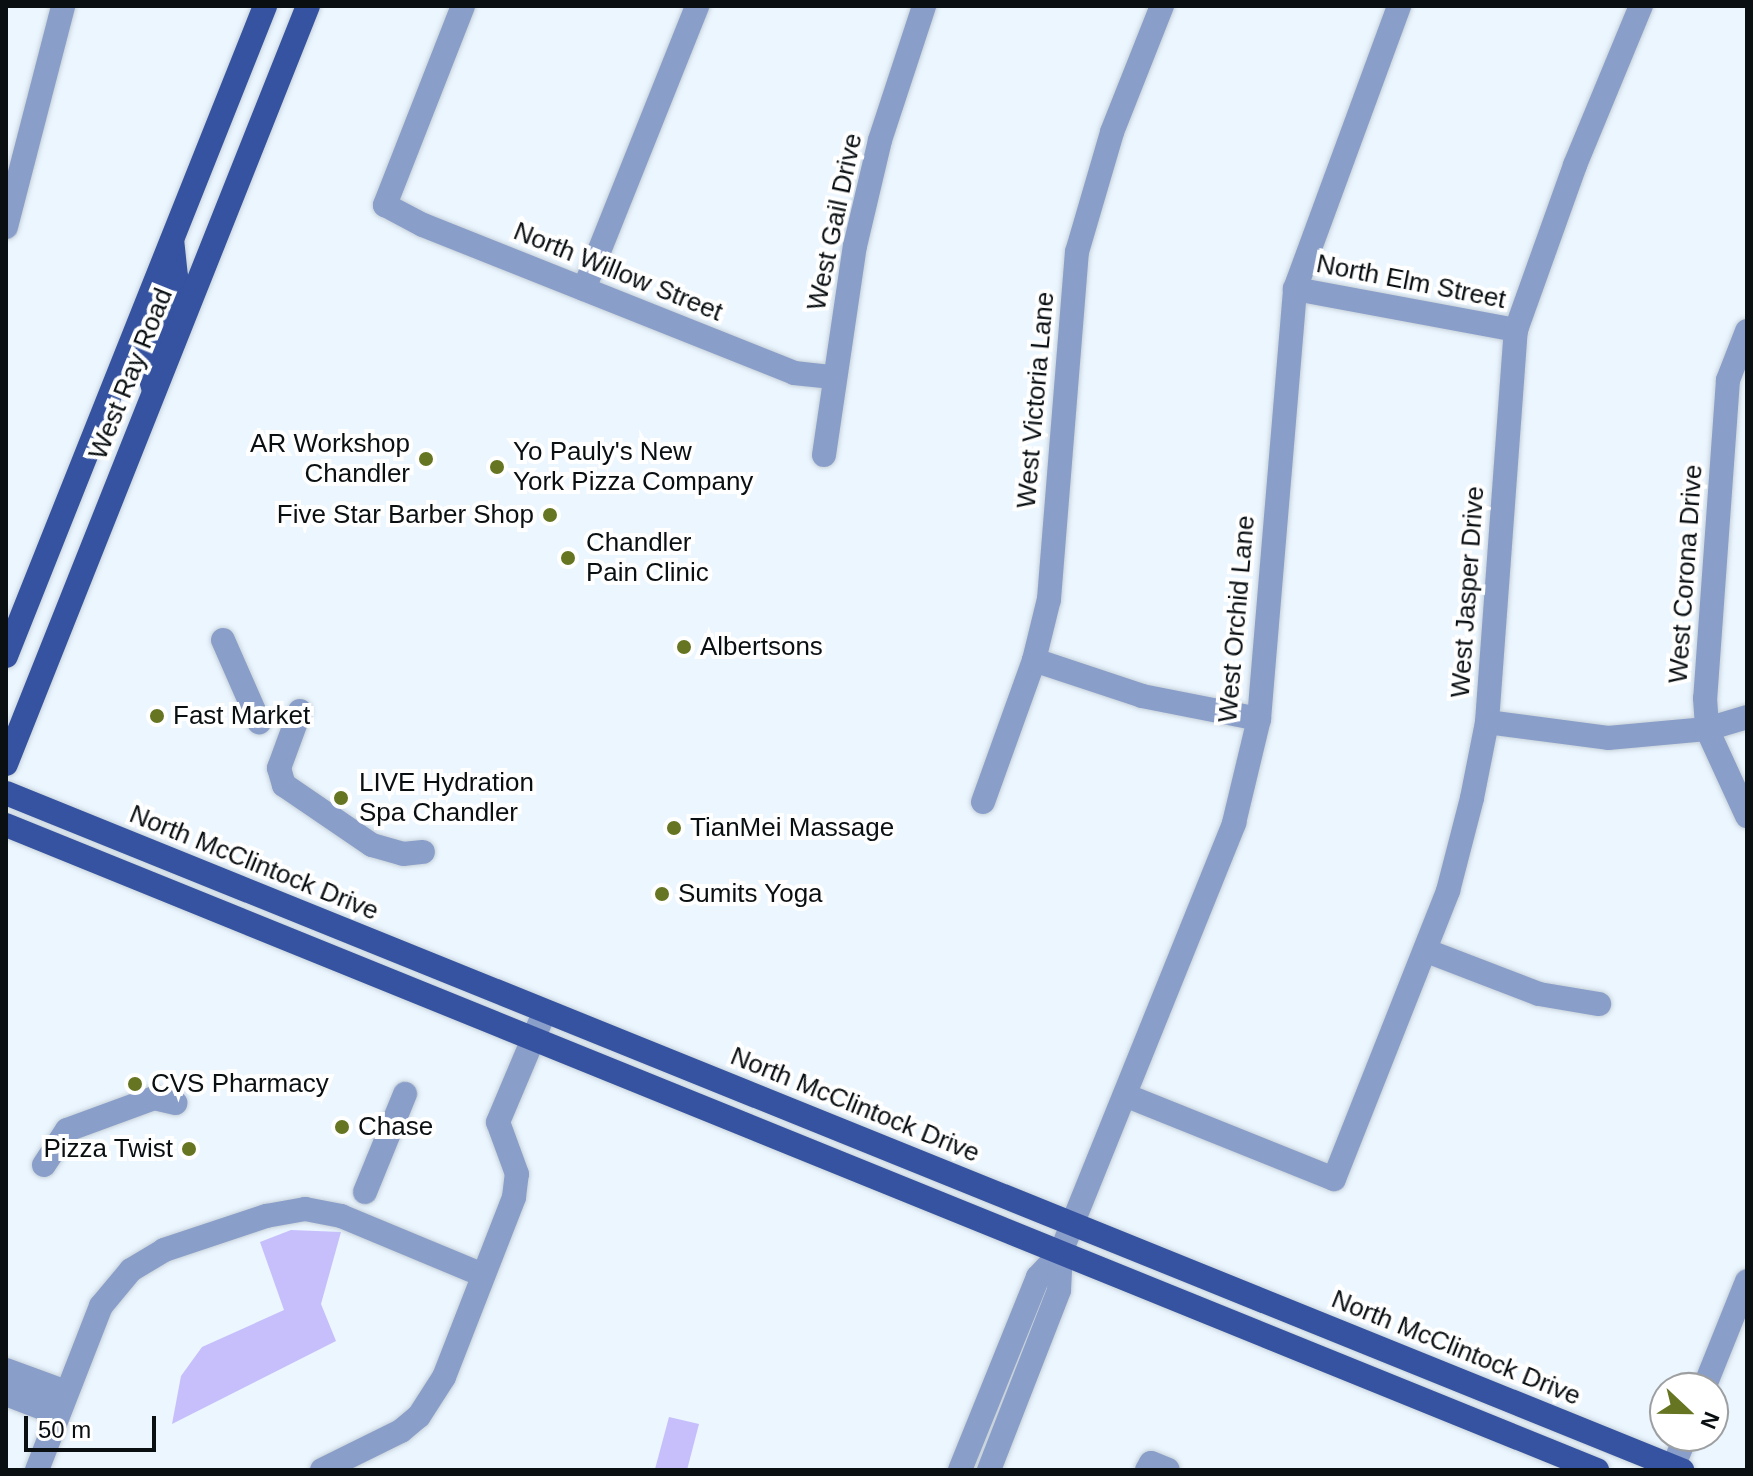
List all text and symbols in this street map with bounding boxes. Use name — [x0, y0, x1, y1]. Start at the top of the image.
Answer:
street label: West Gail Drive — [801, 131, 869, 313]
street label: North Willow Street — [509, 216, 727, 328]
street label: North Elm Street — [1314, 248, 1508, 316]
street label: West Ray Road — [83, 284, 179, 464]
street label: West Victoria Lane — [1011, 290, 1061, 510]
place label: AR Workshop Chandler — [250, 428, 410, 490]
place label: Yo Pauly's New York Pizza Company — [513, 436, 753, 498]
marker: AR Workshop Chandler — [417, 450, 435, 468]
marker: Yo Pauly's New York Pizza Company — [488, 458, 506, 476]
street label: West Corona Drive — [1663, 464, 1709, 684]
street label: West Jasper Drive — [1445, 485, 1491, 699]
place label: Five Star Barber Shop — [277, 499, 534, 531]
marker: Five Star Barber Shop — [541, 506, 559, 524]
street label: West Orchid Lane — [1212, 514, 1262, 724]
place label: Chandler Pain Clinic — [586, 527, 709, 588]
marker: Chandler Pain Clinic — [557, 547, 579, 569]
place label: Albertsons — [700, 631, 823, 663]
marker: Albertsons — [675, 638, 693, 656]
place label: Fast Market — [173, 700, 310, 732]
marker: Fast Market — [148, 707, 166, 725]
place label: LIVE Hydration Spa Chandler — [359, 767, 534, 828]
marker: LIVE Hydration Spa Chandler — [330, 787, 352, 809]
street label: North McClintock Drive — [125, 799, 383, 927]
place label: TianMei Massage — [690, 812, 894, 844]
marker: TianMei Massage — [665, 819, 683, 837]
place label: Sumits Yoga — [678, 878, 823, 910]
marker: Sumits Yoga — [653, 885, 671, 903]
street label: North McClintock Drive — [726, 1041, 984, 1169]
place label: CVS Pharmacy — [151, 1068, 329, 1100]
marker: CVS Pharmacy — [126, 1075, 144, 1093]
place label: Chase — [358, 1111, 433, 1143]
marker: Chase — [333, 1118, 351, 1136]
place label: Pizza Twist — [43, 1133, 173, 1165]
marker: Pizza Twist — [180, 1140, 198, 1158]
street label: North McClintock Drive — [1327, 1284, 1585, 1412]
north arrow — [1649, 1372, 1729, 1452]
scale bar — [28, 1400, 160, 1450]
text: N — [1695, 1408, 1724, 1432]
text: 50 m — [38, 1416, 91, 1443]

